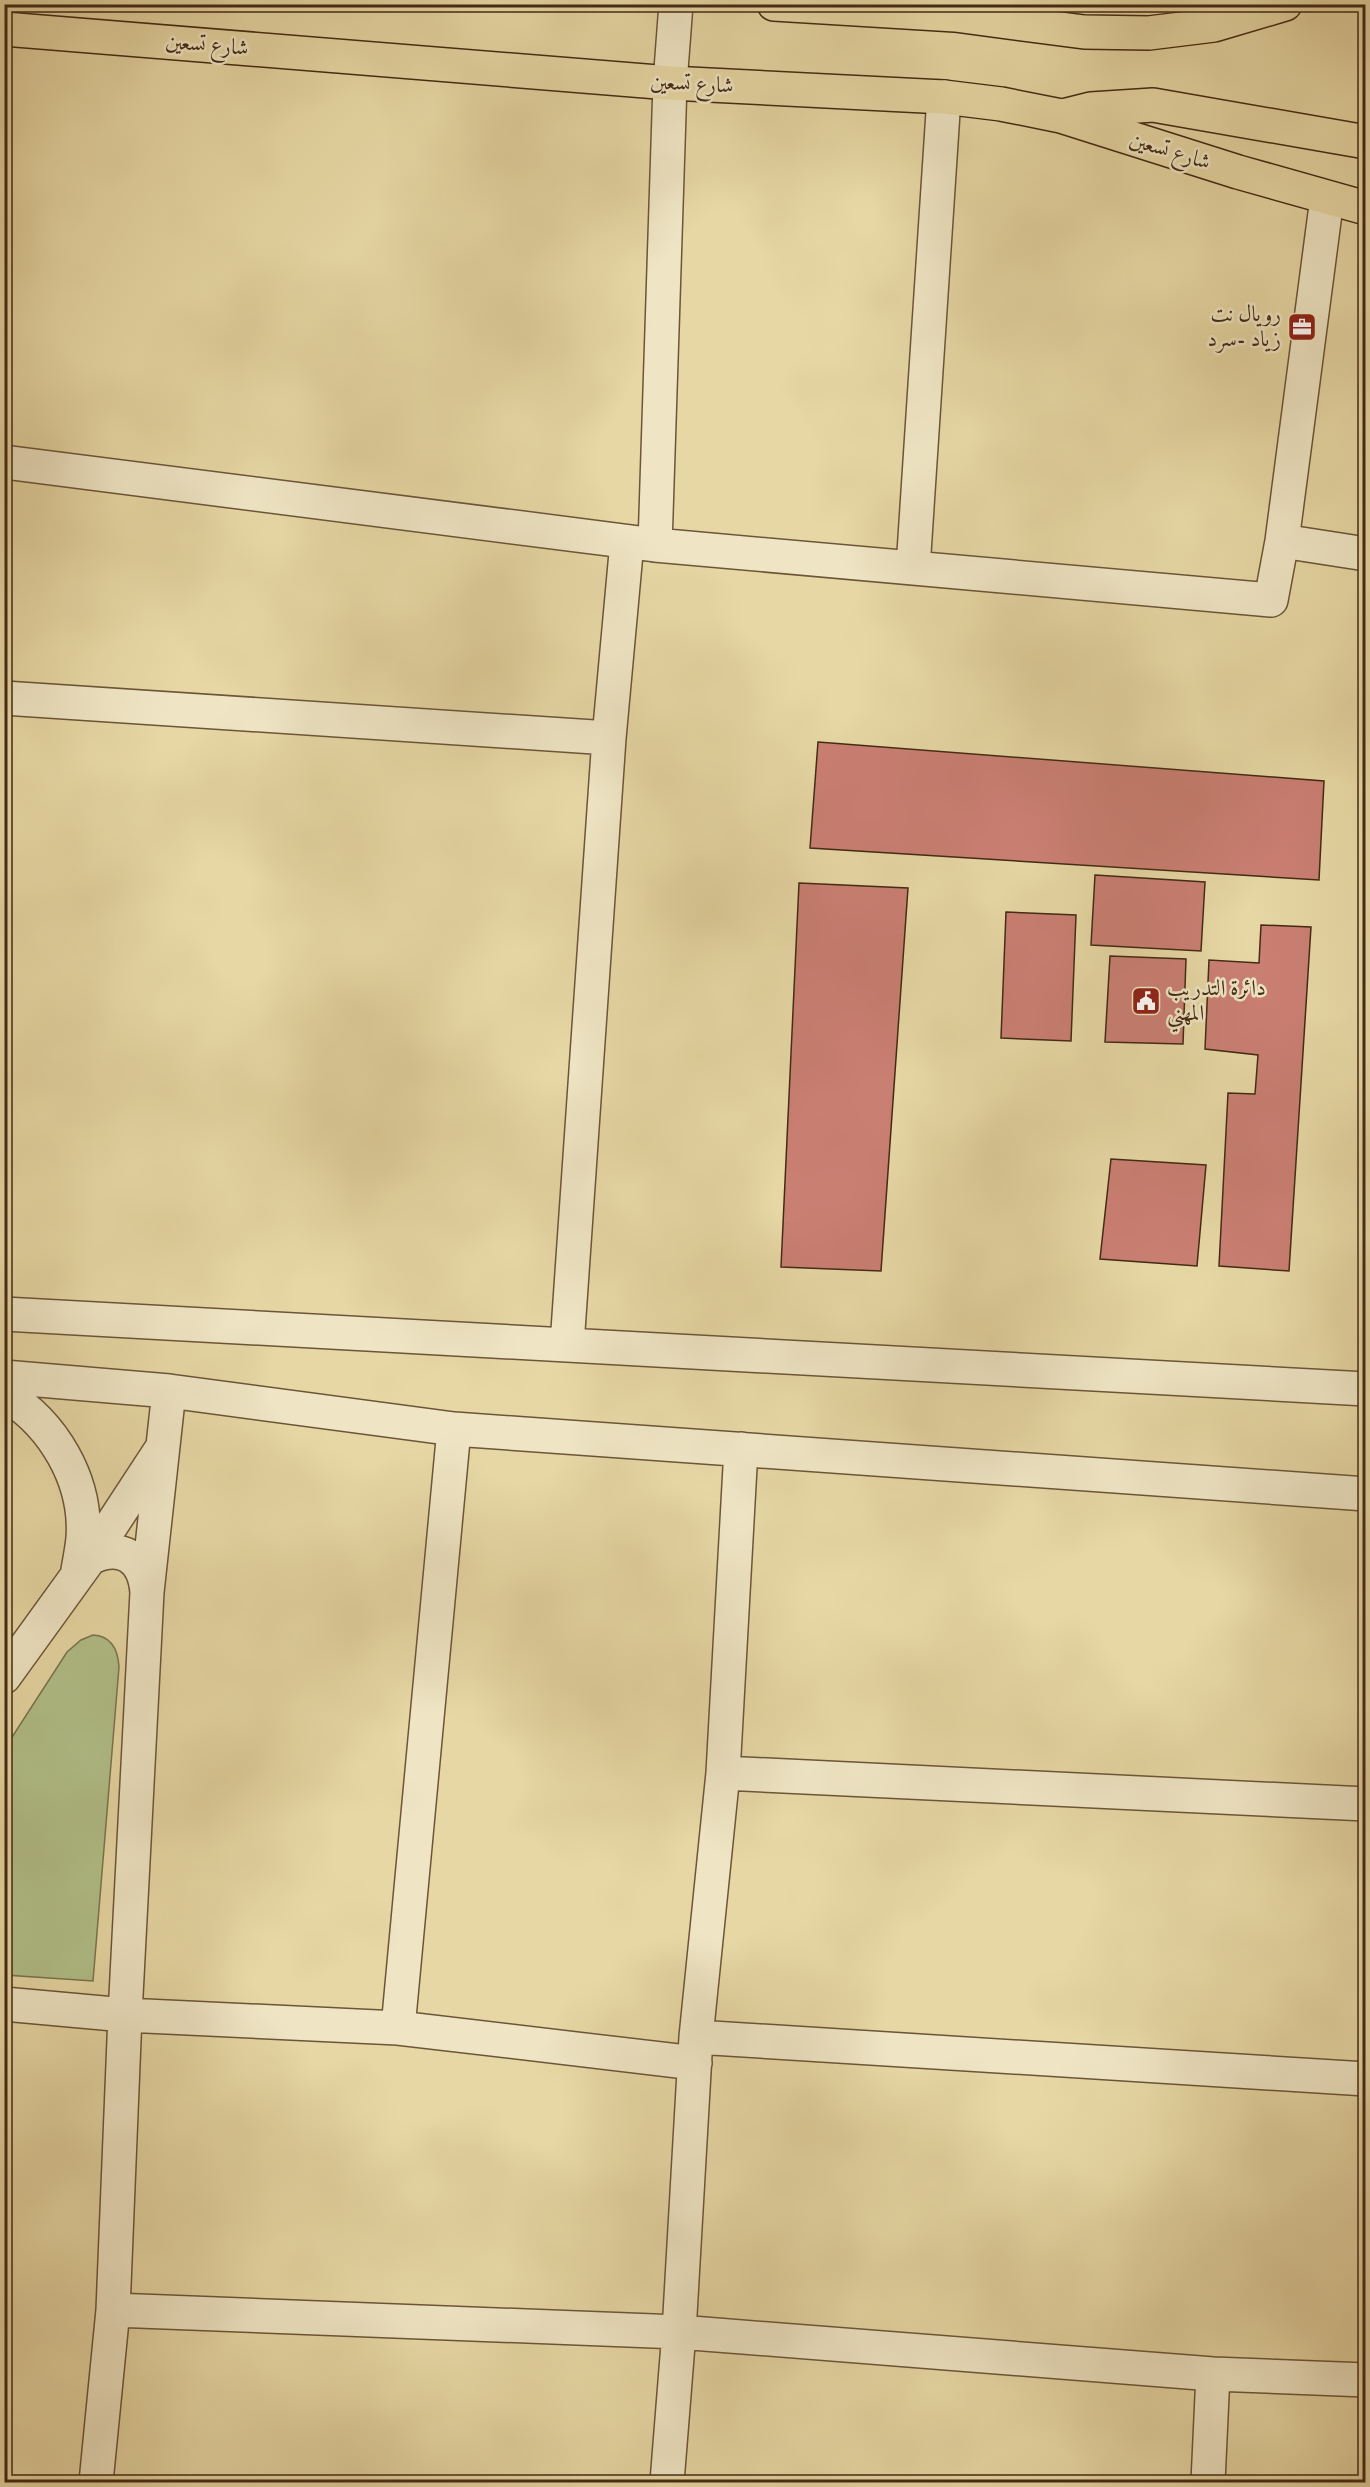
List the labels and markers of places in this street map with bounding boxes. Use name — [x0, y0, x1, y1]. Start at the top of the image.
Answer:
place label: رويال نت زياد -سرد — [1207, 301, 1281, 353]
office icon: رويال نت زياد -سرد — [1286, 311, 1318, 343]
place label: دائرة التدريب المهني — [1167, 975, 1266, 1033]
public building icon: دائرة التدريب المهني — [1130, 985, 1162, 1017]

